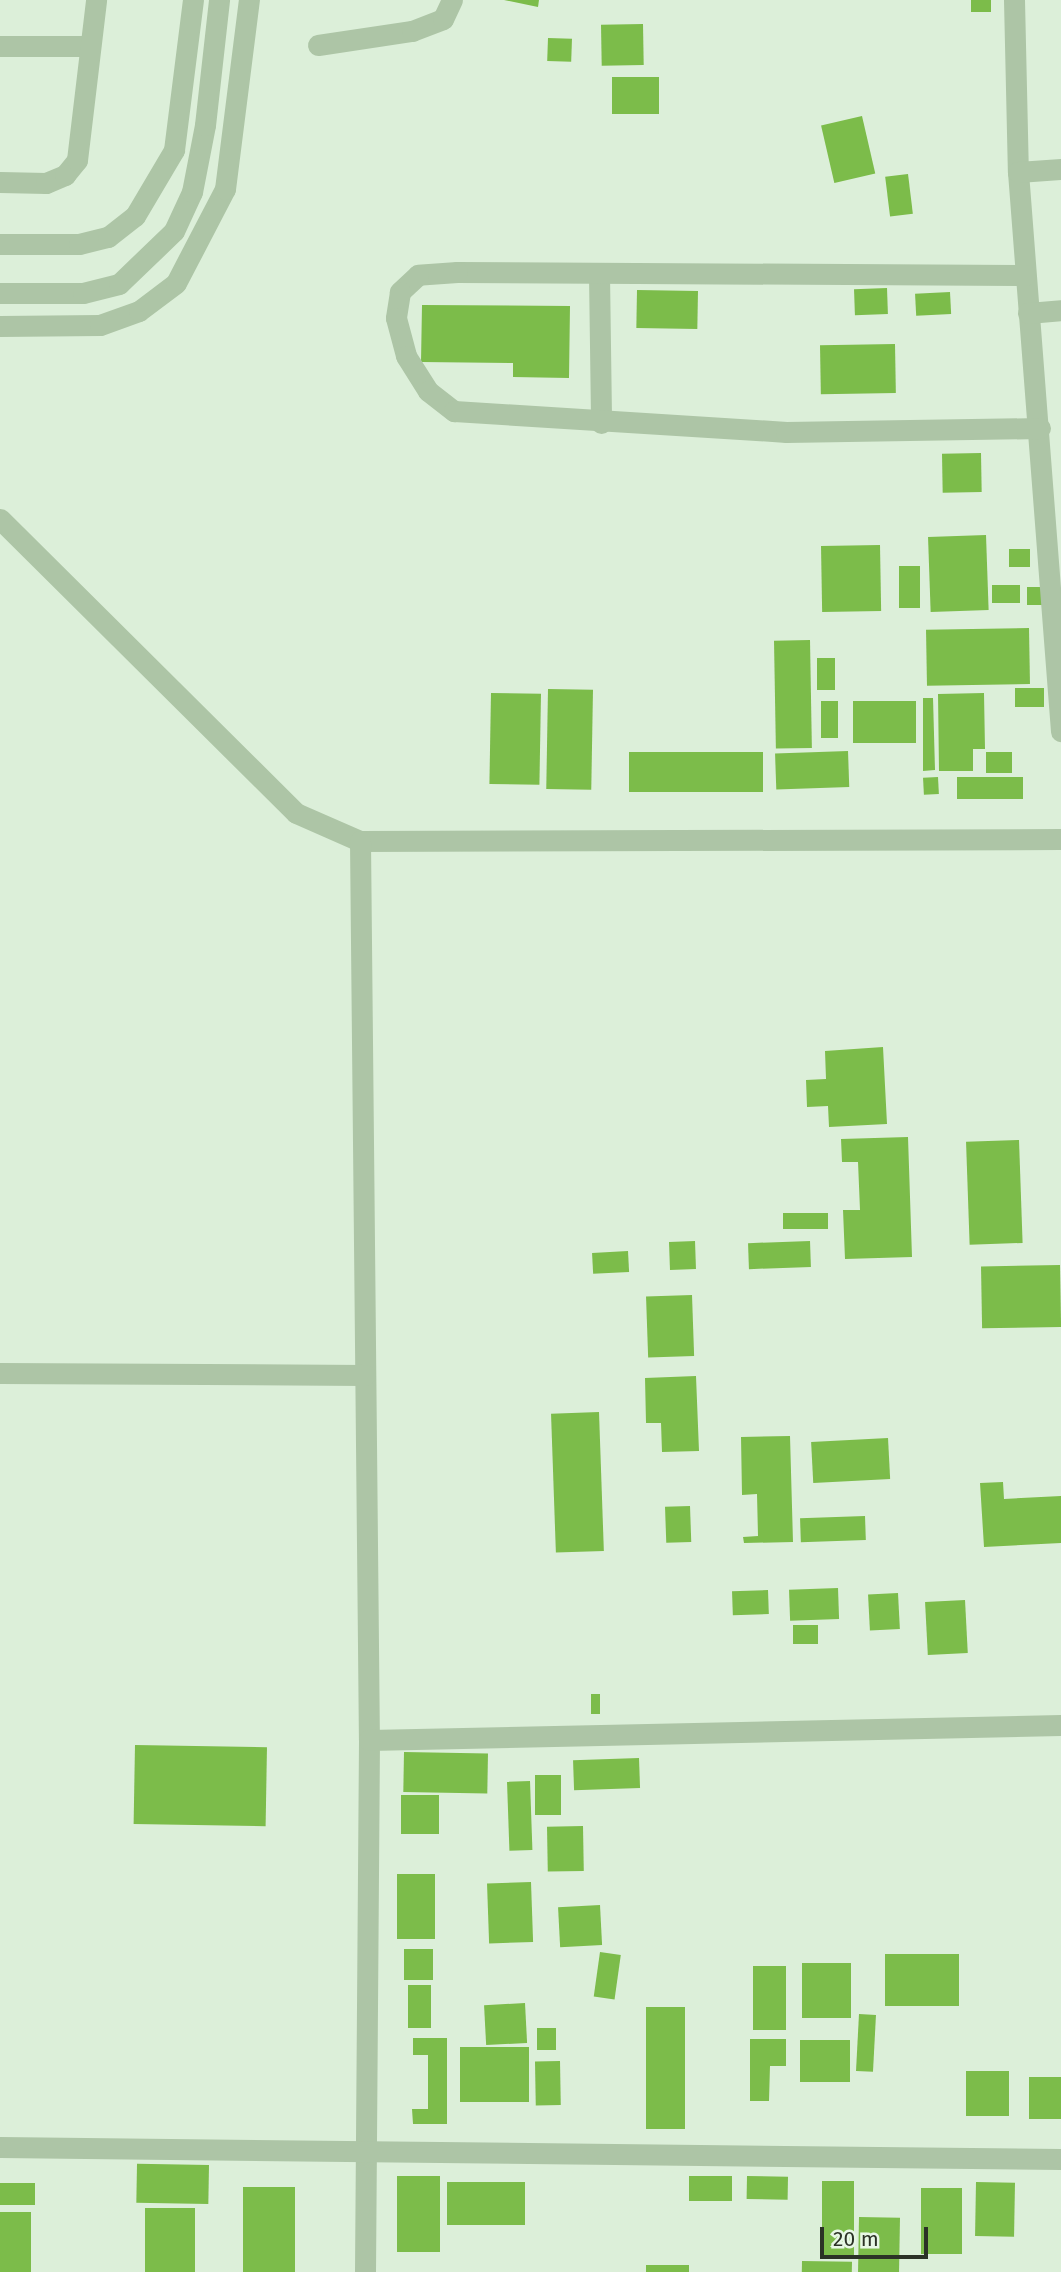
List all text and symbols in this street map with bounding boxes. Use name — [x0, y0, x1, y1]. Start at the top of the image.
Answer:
scale bar — [823, 2212, 932, 2256]
text: 20 m — [833, 2226, 879, 2252]

